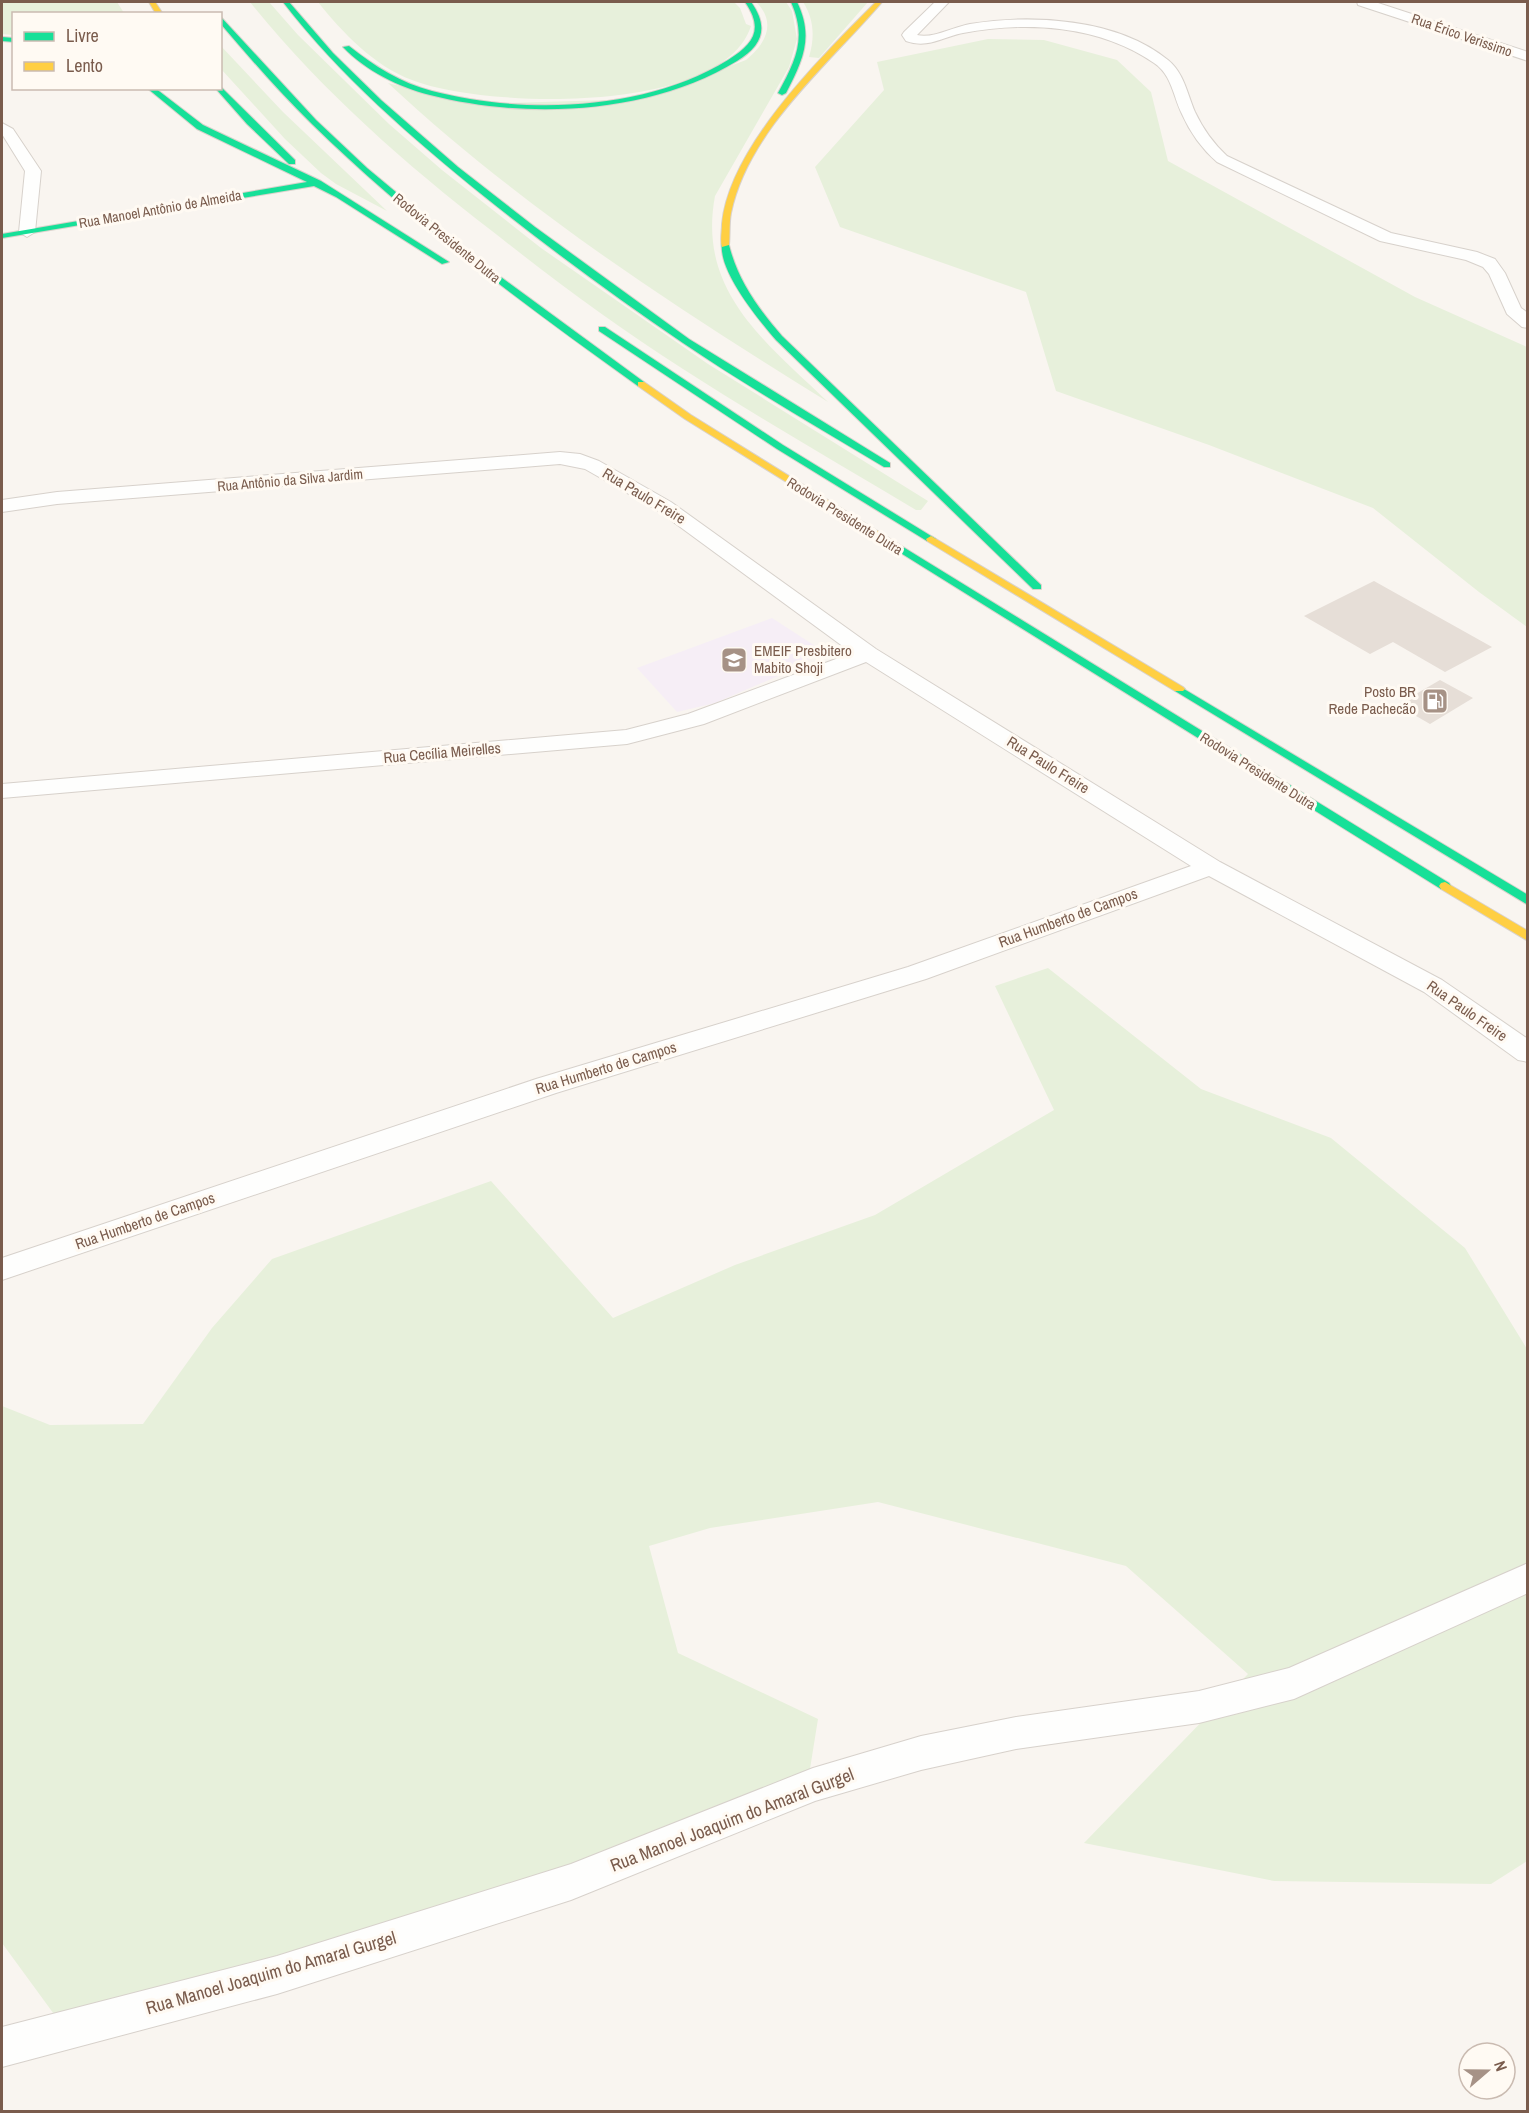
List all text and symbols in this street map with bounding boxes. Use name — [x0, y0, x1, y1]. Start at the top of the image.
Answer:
street label: Rua Érico Verissimo — [1409, 9, 1515, 61]
legend — [12, 12, 222, 90]
text: Livre — [66, 23, 99, 48]
text: Lento — [66, 53, 103, 78]
street label: Rua Manoel Antônio de Almeida — [77, 186, 243, 232]
street label: Rodovia Presidente Dutra — [390, 189, 505, 287]
street label: Rua Paulo Freire — [599, 462, 690, 529]
street label: Rua Antônio da Silva Jardim — [216, 465, 364, 495]
street label: Rodovia Presidente Dutra — [784, 473, 907, 559]
place label: EMEIF Presbitero Mabito Shoji — [754, 640, 852, 678]
school or university icon: EMEIF Presbitero Mabito Shoji — [719, 645, 749, 675]
place label: Posto BR Rede Pachecão — [1328, 681, 1416, 719]
fuel station icon: Posto BR Rede Pachecão — [1420, 686, 1450, 716]
street label: Rodovia Presidente Dutra — [1197, 728, 1320, 814]
street label: Rua Paulo Freire — [1003, 731, 1094, 798]
street label: Rua Cecília Meirelles — [382, 737, 501, 768]
street label: Rua Humberto de Campos — [996, 883, 1140, 952]
street label: Rua Paulo Freire — [1423, 975, 1512, 1046]
street label: Rua Humberto de Campos — [533, 1036, 679, 1099]
street label: Rua Humberto de Campos — [72, 1187, 217, 1254]
street label: Rua Manoel Joaquim do Amaral Gurgel — [606, 1761, 857, 1878]
street label: Rua Manoel Joaquim do Amaral Gurgel — [143, 1925, 399, 2020]
north arrow — [1457, 2041, 1517, 2101]
text: N — [1489, 2058, 1513, 2074]

